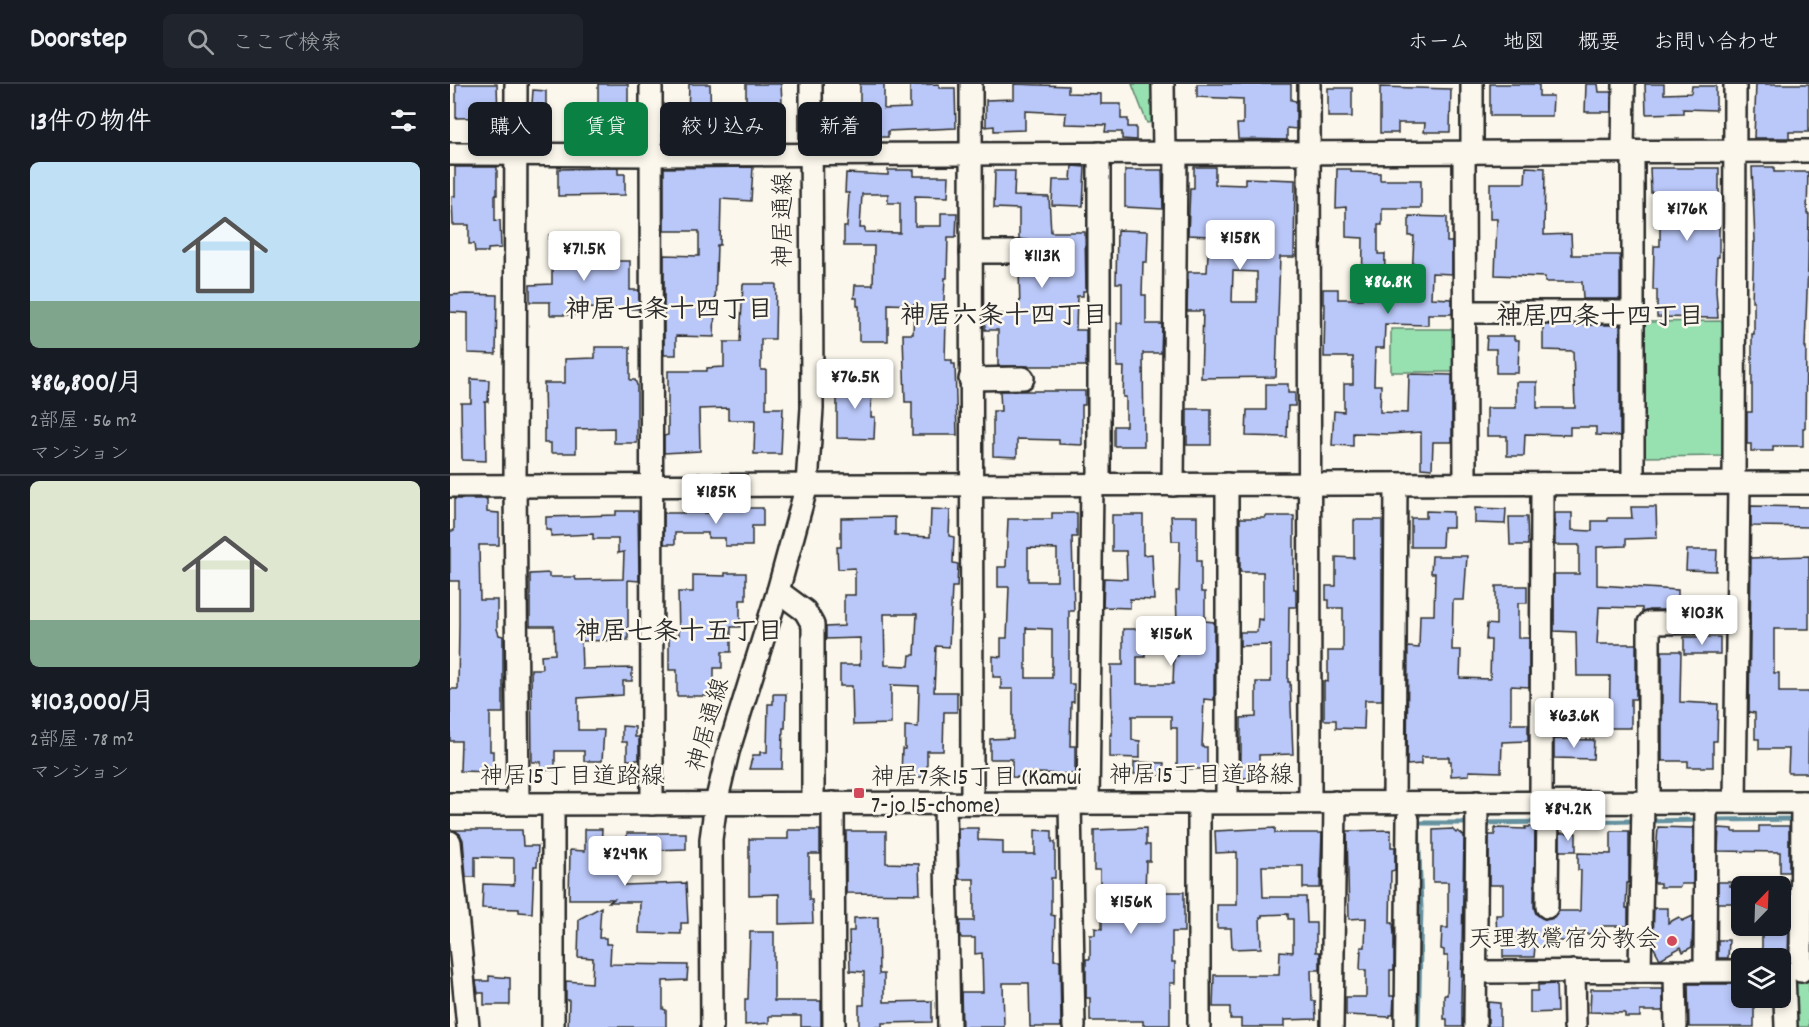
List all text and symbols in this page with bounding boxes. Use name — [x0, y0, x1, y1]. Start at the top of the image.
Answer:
search box — [163, 14, 583, 68]
text: Doorstep — [30, 21, 127, 61]
icon: search — [184, 25, 217, 58]
text: ここで検索 — [232, 29, 342, 60]
text: ホーム — [1408, 29, 1470, 59]
text: 地図 — [1503, 29, 1545, 59]
text: 概要 — [1578, 29, 1620, 59]
text: お問い合わせ — [1653, 29, 1779, 59]
chip: 購入 — [468, 102, 552, 156]
chip: 賃貸 — [564, 102, 648, 156]
chip: 絞り込み — [660, 102, 786, 156]
chip: 新着 — [798, 102, 882, 156]
icon: filters — [387, 104, 420, 137]
text: 13件の物件 — [30, 105, 151, 142]
street label: 神居通線 — [768, 172, 802, 268]
pin: ¥176K — [1645, 191, 1729, 242]
text: ¥176K — [1667, 196, 1707, 224]
icon: home — [171, 201, 279, 309]
pin: ¥158K — [1198, 220, 1282, 271]
text: ¥158K — [1220, 225, 1260, 253]
pin: ¥71.5K — [535, 231, 633, 282]
text: ¥71.5K — [562, 236, 606, 264]
pin: ¥113K — [1000, 238, 1084, 289]
text: ¥113K — [1024, 243, 1060, 271]
pin: ¥86.8K — [1339, 264, 1437, 315]
text: ¥86.8K — [1364, 269, 1412, 297]
district label: 神居七条十四丁目 — [565, 293, 773, 330]
district label: 神居六条十四丁目 — [900, 299, 1108, 336]
district label: 神居四条十四丁目 — [1496, 300, 1704, 337]
pin: ¥76.5K — [806, 359, 904, 410]
text: ¥76.5K — [831, 364, 879, 392]
text: ¥86,800/月 — [30, 366, 143, 403]
text: 2部屋 · 56 m² — [30, 408, 137, 436]
text: マンション — [30, 441, 129, 469]
pin: ¥185K — [674, 474, 758, 525]
text: ¥185K — [696, 479, 736, 507]
icon: home — [171, 520, 279, 628]
pin: ¥103K — [1660, 595, 1744, 646]
text: ¥103K — [1680, 600, 1724, 628]
district label: 神居七条十五丁目 — [575, 615, 783, 652]
pin: ¥156K — [1129, 616, 1213, 667]
text: ¥156K — [1150, 621, 1192, 649]
street label: 神居通線 — [680, 674, 740, 776]
text: ¥103,000/月 — [30, 685, 155, 722]
pin: ¥63.6K — [1525, 698, 1623, 749]
text: ¥63.6K — [1549, 703, 1599, 731]
text: 2部屋 · 78 m² — [30, 727, 134, 755]
text: マンション — [30, 760, 129, 788]
street label: 神居15丁目道路線 — [1109, 760, 1293, 794]
street label: 神居15丁目道路線 — [480, 761, 664, 795]
place label: 神居7条15丁目 (Kamui 7-jo 15-chome) — [871, 762, 1082, 824]
marker: 神居7条15丁目 (Kamui 7-jo 15-chome) — [852, 786, 866, 800]
pin: ¥84.2K — [1519, 791, 1617, 842]
text: ¥84.2K — [1544, 796, 1592, 824]
pin: ¥249K — [583, 836, 667, 887]
text: ¥249K — [602, 841, 648, 869]
north arrow — [1731, 876, 1791, 936]
map controls — [1731, 876, 1791, 1008]
pin: ¥156K — [1089, 884, 1173, 935]
text: ¥156K — [1110, 889, 1152, 917]
place label: 天理教鶯宿分教会 — [1468, 924, 1660, 958]
marker: 天理教鶯宿分教会 — [1665, 934, 1679, 948]
button: layers — [1731, 948, 1791, 1008]

